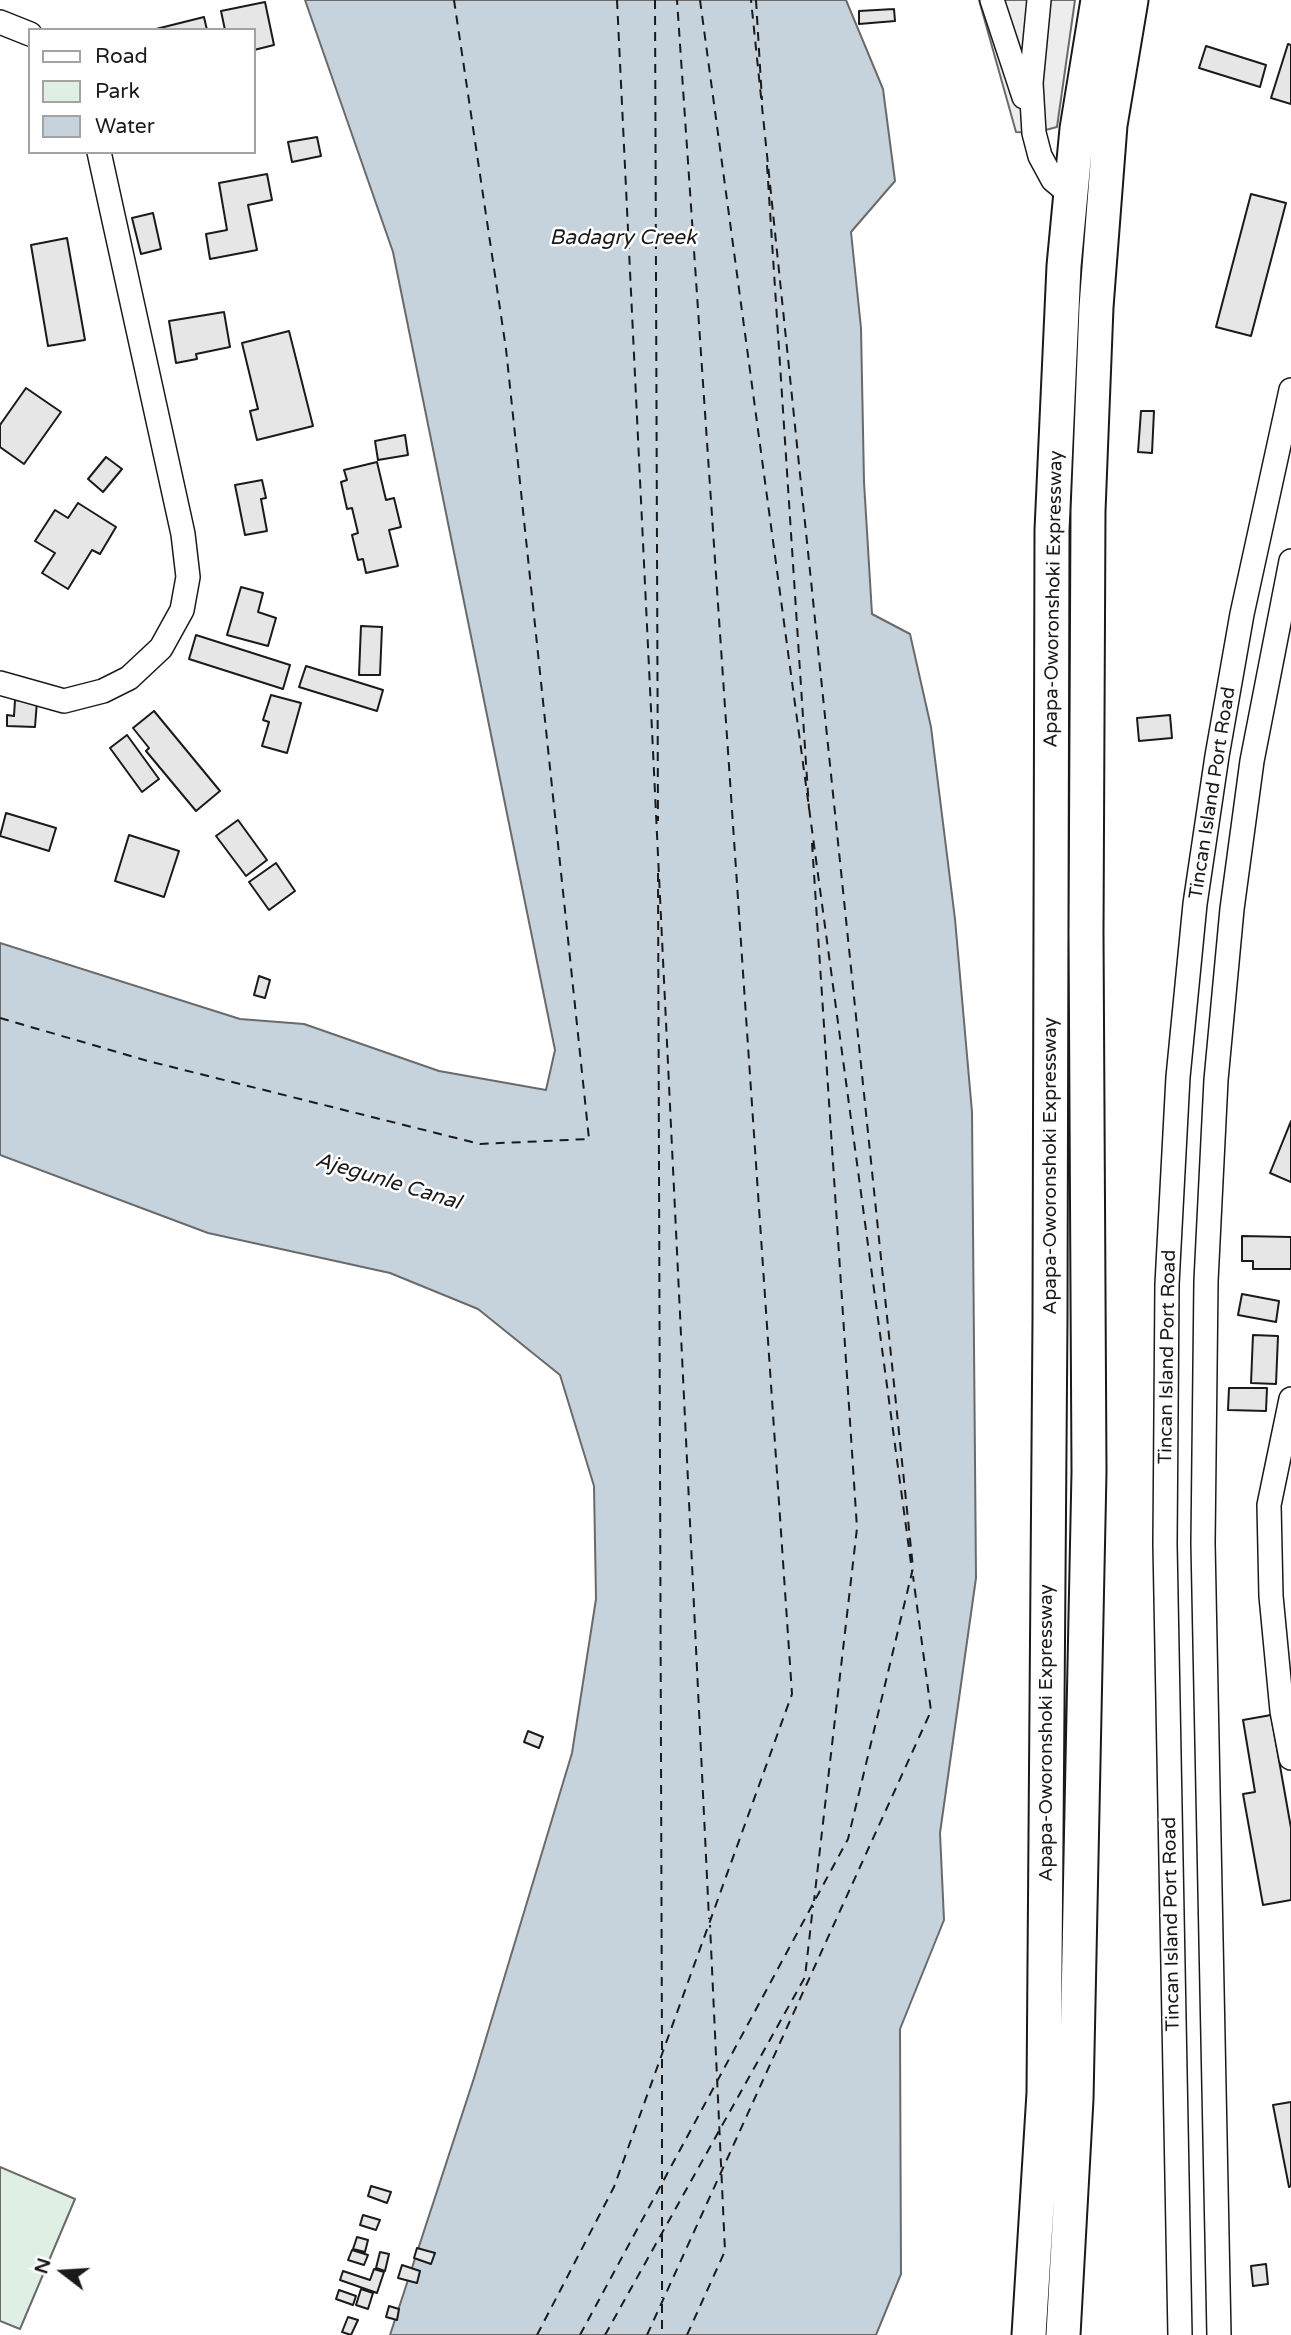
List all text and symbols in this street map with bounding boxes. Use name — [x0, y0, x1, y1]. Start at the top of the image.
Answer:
legend — [28, 28, 256, 154]
text: Road — [95, 44, 148, 69]
text: Park — [95, 79, 140, 104]
text: Water — [95, 114, 155, 139]
water label: Badagry Creek — [550, 225, 696, 251]
street label: Apapa-Oworonshoki Expressway — [1040, 450, 1068, 748]
street label: Tincan Island Port Road — [1185, 685, 1241, 901]
street label: Apapa-Oworonshoki Expressway — [1040, 1017, 1062, 1315]
water label: Ajegunle Canal — [312, 1148, 464, 1216]
street label: Tincan Island Port Road — [1155, 1250, 1181, 1464]
street label: Apapa-Oworonshoki Expressway — [1036, 1584, 1058, 1882]
street label: Tincan Island Port Road — [1159, 1817, 1185, 2031]
north arrow — [28, 2237, 98, 2307]
text: N — [30, 2255, 56, 2276]

